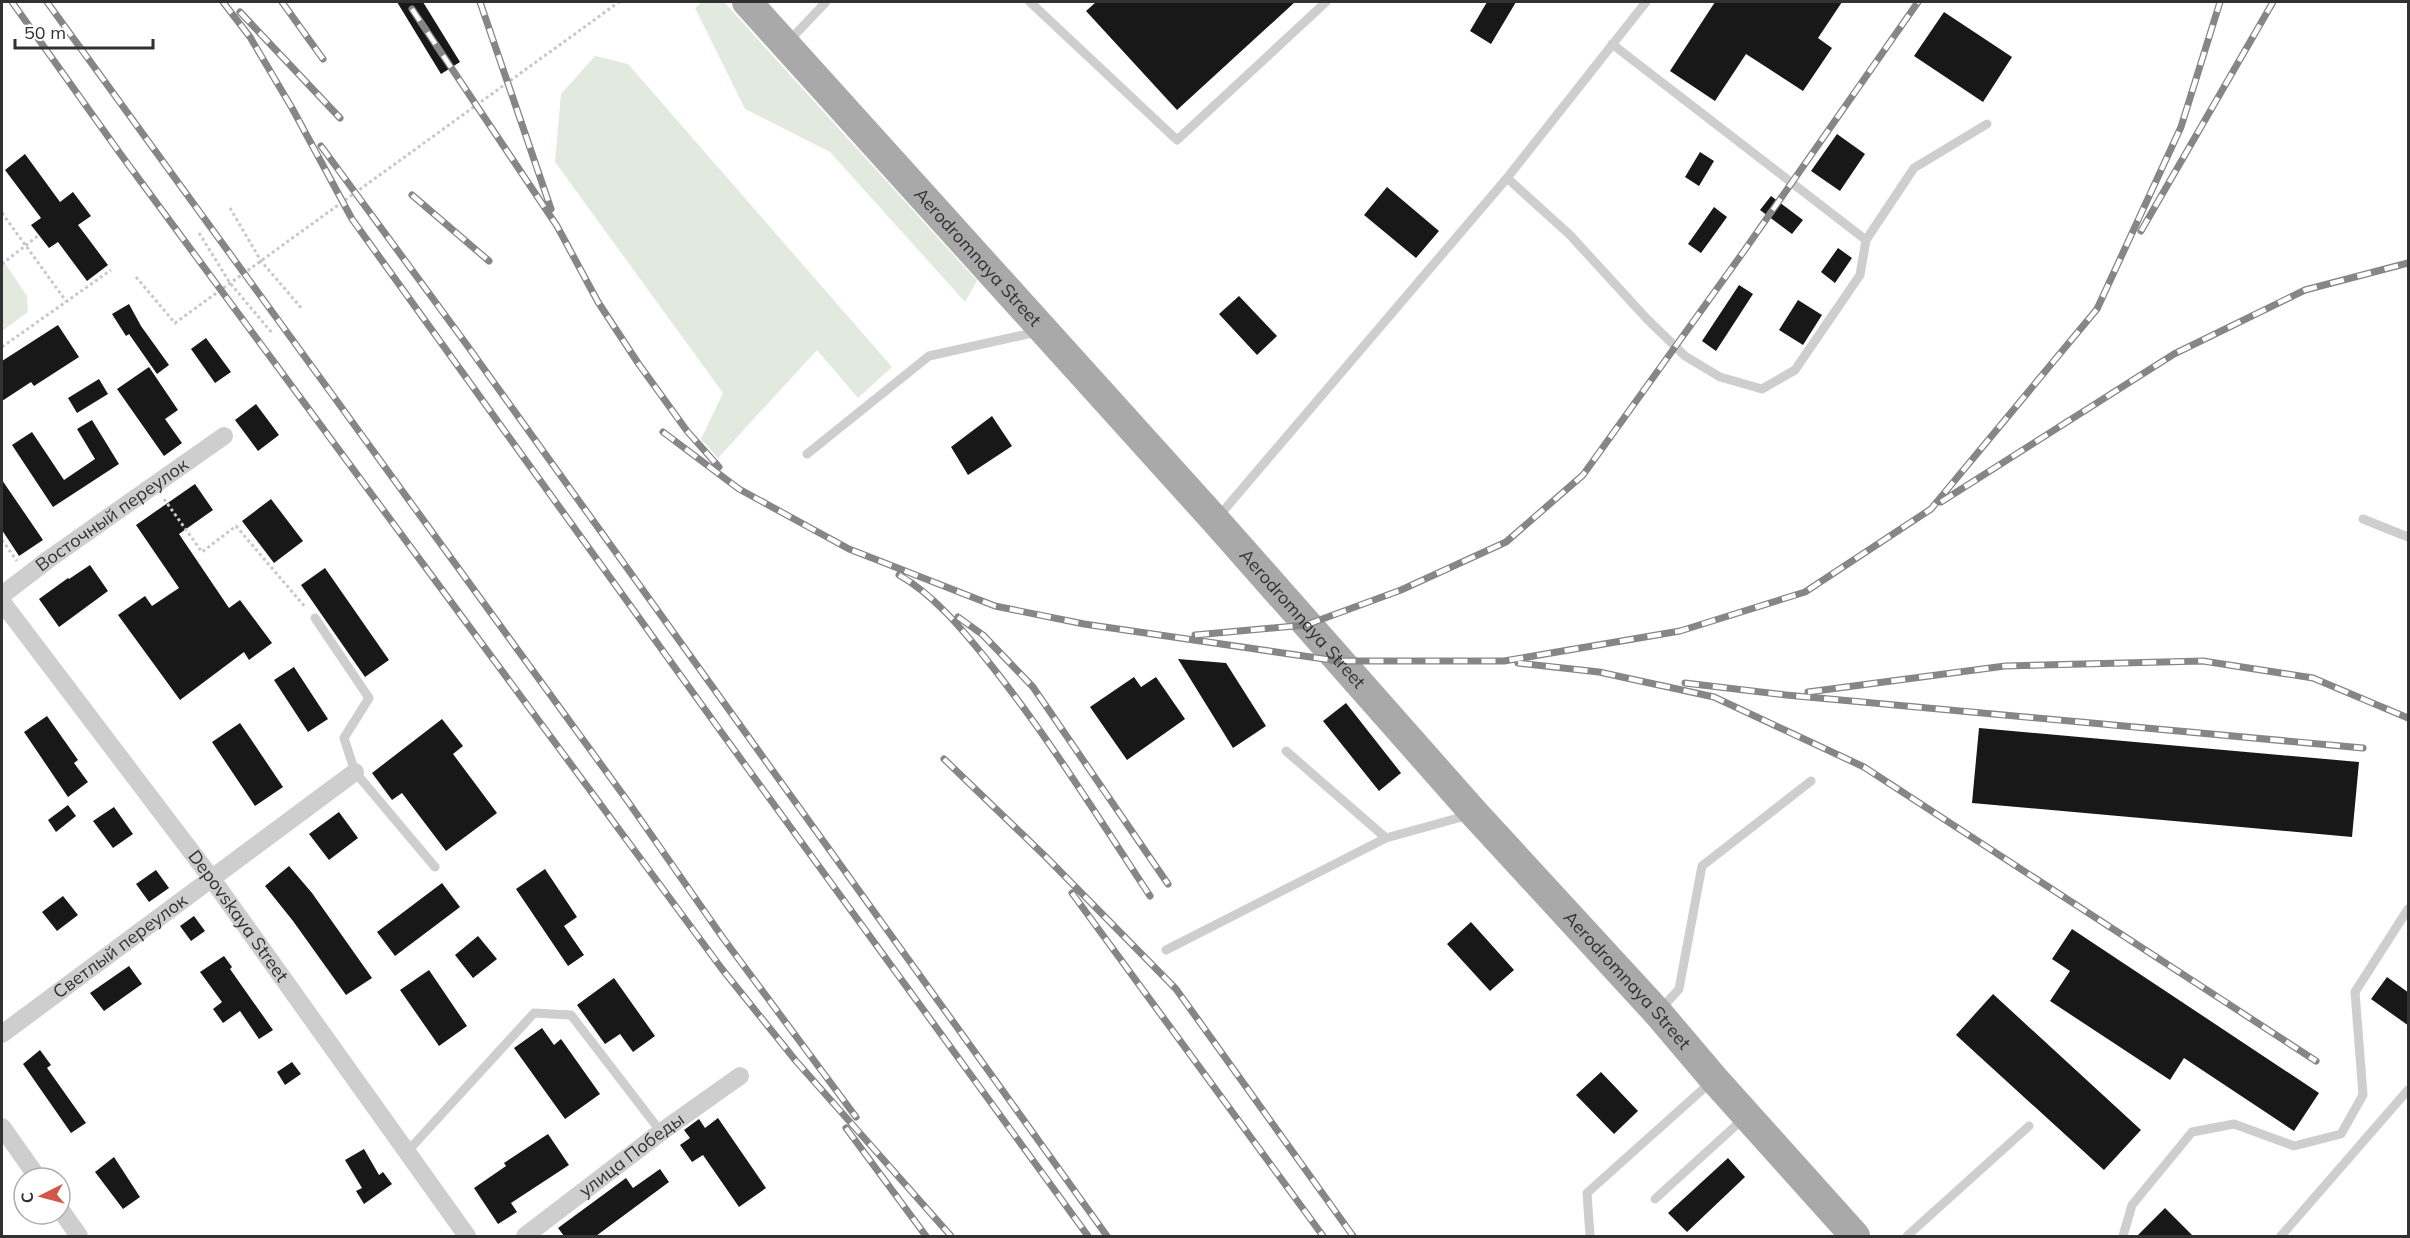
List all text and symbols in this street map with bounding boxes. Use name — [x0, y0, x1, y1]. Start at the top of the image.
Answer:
scale bar — [15, 12, 153, 50]
text: 50 m — [24, 21, 66, 44]
street label: Aerodromnaya Street — [909, 183, 1047, 331]
street label: Восточный переулок — [31, 453, 193, 576]
street label: Aerodromnaya Street — [1235, 544, 1371, 693]
street label: Depovskaya Street — [183, 845, 294, 986]
street label: Светлый переулок — [48, 888, 192, 1003]
street label: Aerodromnaya Street — [1559, 906, 1696, 1054]
street label: улица Победы — [574, 1107, 689, 1202]
north arrow — [12, 1166, 72, 1226]
text: С — [17, 1191, 38, 1204]

